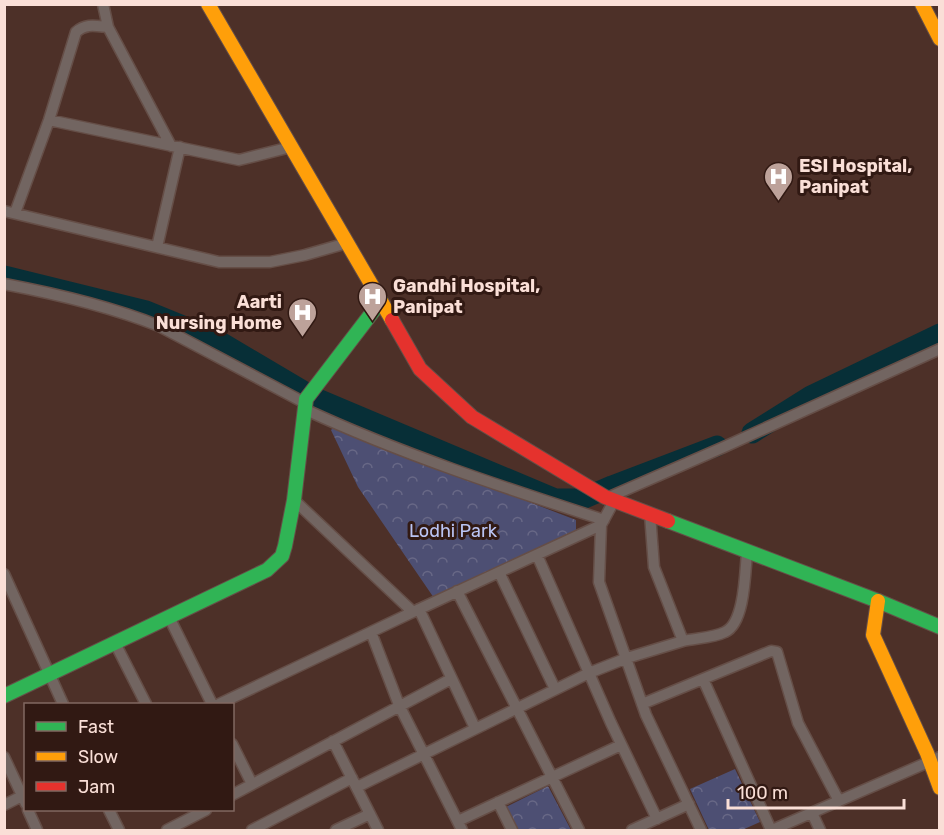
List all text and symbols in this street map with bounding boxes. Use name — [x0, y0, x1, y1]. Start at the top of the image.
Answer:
place label: ESI Hospital, Panipat — [799, 155, 912, 198]
hospital icon: ESI Hospital, Panipat — [762, 160, 794, 202]
place label: Gandhi Hospital, Panipat — [393, 275, 540, 318]
hospital icon: Gandhi Hospital, Panipat — [356, 280, 388, 322]
place label: Aarti Nursing Home — [156, 291, 282, 334]
hospital icon: Aarti Nursing Home — [287, 296, 319, 338]
park label: Lodhi Park — [409, 520, 498, 542]
legend — [24, 703, 234, 811]
text: Fast — [78, 716, 114, 738]
text: Slow — [78, 746, 118, 768]
scale bar — [728, 772, 904, 810]
text: Jam — [78, 776, 115, 798]
text: 100 m — [737, 782, 788, 804]

